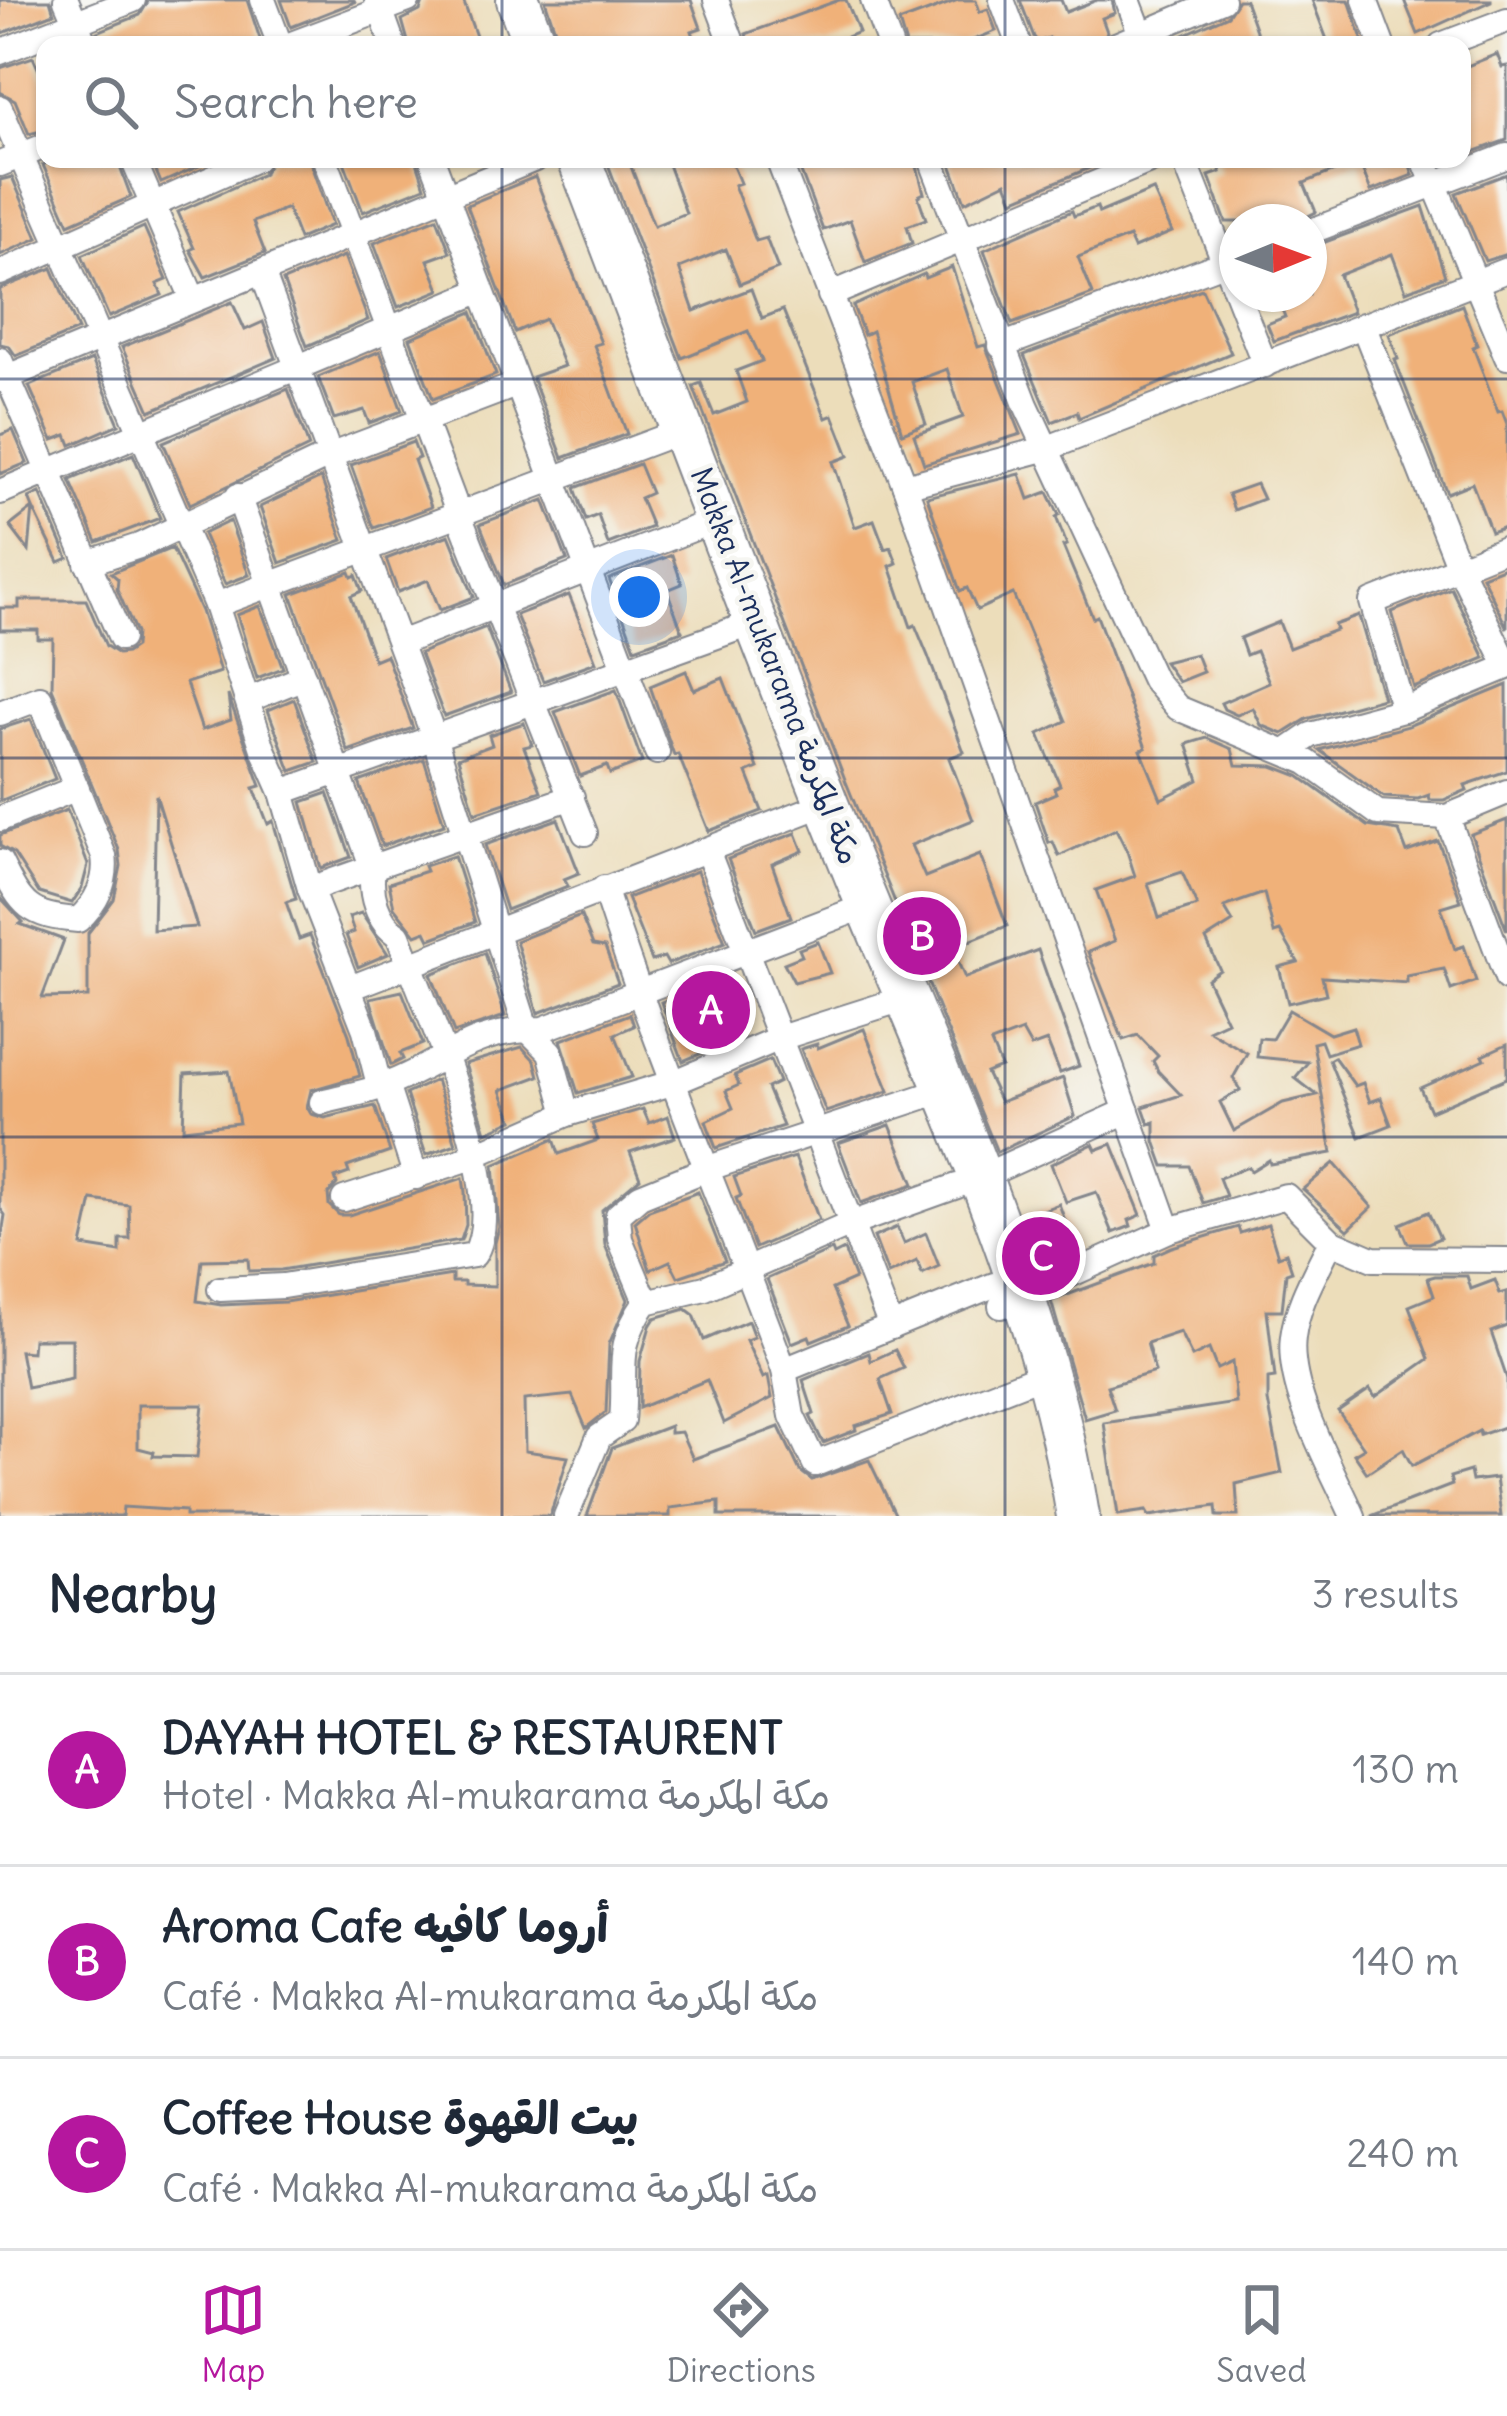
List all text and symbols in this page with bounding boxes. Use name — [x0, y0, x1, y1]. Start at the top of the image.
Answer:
search box — [36, 36, 1471, 168]
icon: search — [78, 69, 144, 135]
text: Search here — [174, 74, 418, 130]
north arrow — [1219, 204, 1327, 312]
street label: Makka Al-mukarama مكة المكرمة — [683, 462, 869, 870]
your location — [609, 567, 669, 627]
pin: B — [883, 891, 961, 981]
pin: A — [672, 965, 750, 1055]
pin: C — [1002, 1211, 1080, 1301]
text: Nearby — [48, 1562, 217, 1626]
text: 3 results — [1312, 1570, 1459, 1619]
text: DAYAH HOTEL & RESTAURENT — [162, 1710, 783, 1766]
text: A — [74, 1745, 100, 1794]
text: 130 m — [1352, 1745, 1459, 1794]
text: Hotel · Makka Al-mukarama مكة المكرمة — [162, 1771, 830, 1820]
text: Aroma Cafe أروما كافيه — [162, 1898, 608, 1954]
text: B — [74, 1937, 100, 1986]
text: 140 m — [1352, 1937, 1459, 1986]
text: Café · Makka Al-mukarama مكة المكرمة — [162, 1972, 819, 2021]
text: Coffee House بيت القهوة — [162, 2090, 639, 2146]
text: C — [74, 2129, 100, 2178]
text: 240 m — [1347, 2129, 1459, 2178]
text: Café · Makka Al-mukarama مكة المكرمة — [162, 2164, 819, 2213]
tab: Map — [200, 2277, 266, 2391]
tab: Directions — [667, 2277, 816, 2391]
tab: Saved — [1216, 2277, 1307, 2391]

